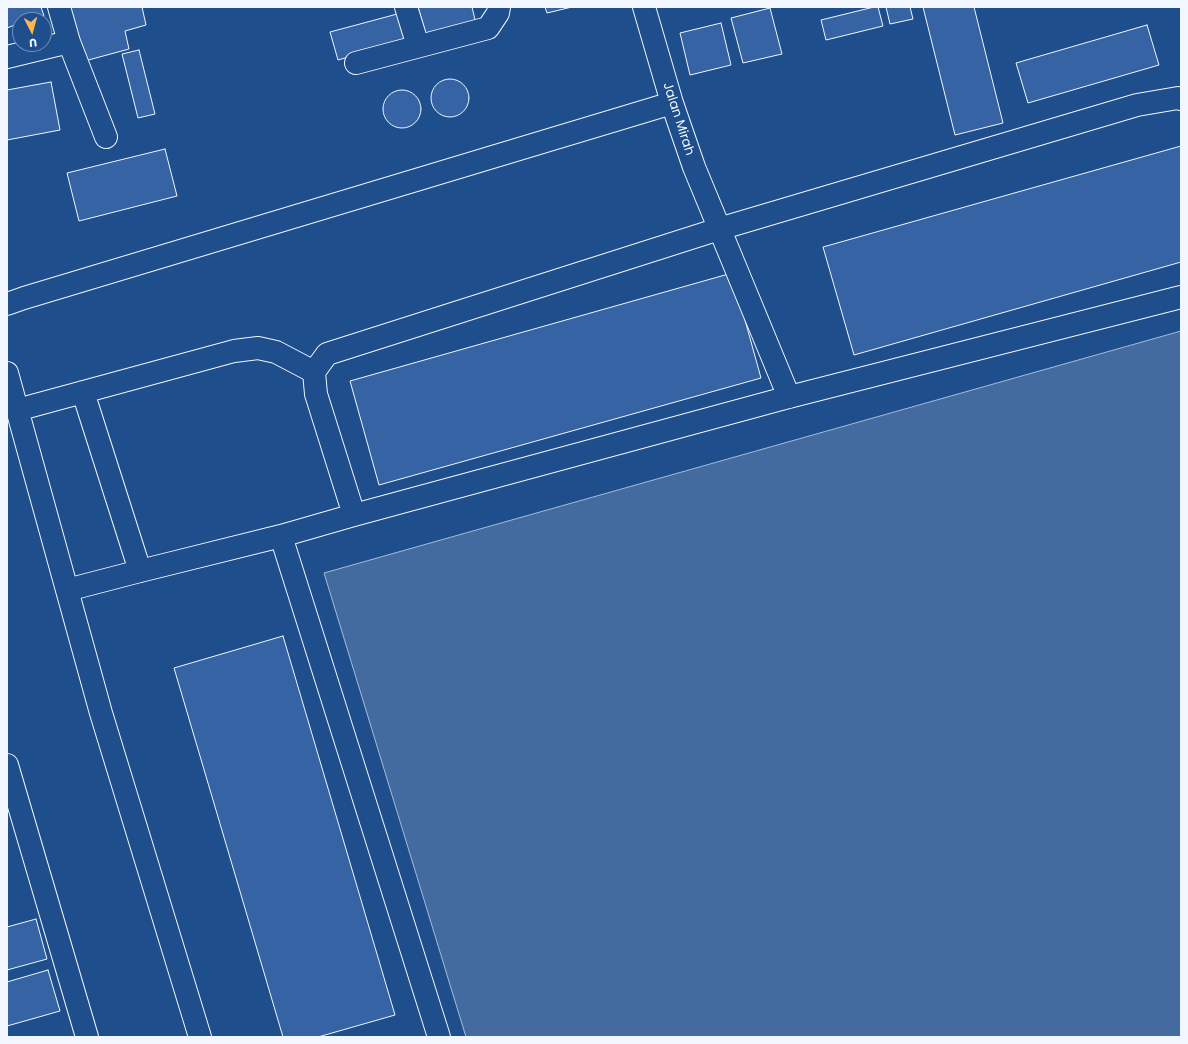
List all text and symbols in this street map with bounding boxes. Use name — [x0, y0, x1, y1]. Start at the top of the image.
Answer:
north arrow — [12, 12, 52, 52]
text: U — [28, 35, 38, 51]
street label: Jalan Mirah — [659, 81, 697, 157]

